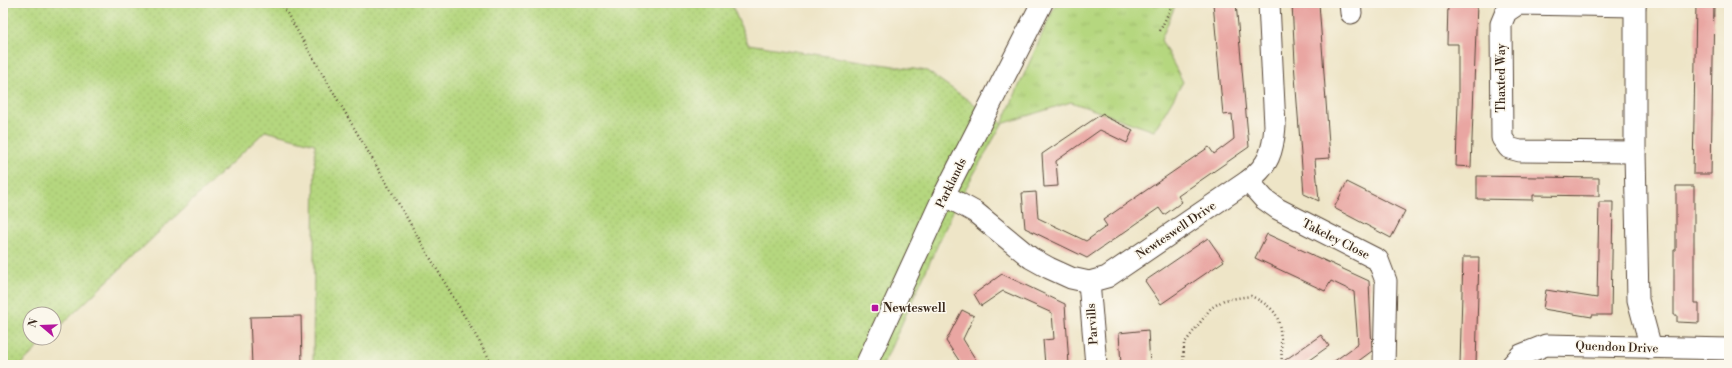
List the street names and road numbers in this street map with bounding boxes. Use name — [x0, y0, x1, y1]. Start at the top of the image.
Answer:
street label: Thaxted Way — [1494, 43, 1509, 112]
street label: Parklands — [933, 156, 970, 211]
street label: Newteswell Drive — [1133, 198, 1219, 263]
street label: Takeley Close — [1300, 216, 1372, 263]
street label: Parvills — [1084, 303, 1101, 345]
street label: Quendon Drive — [1575, 339, 1659, 356]

